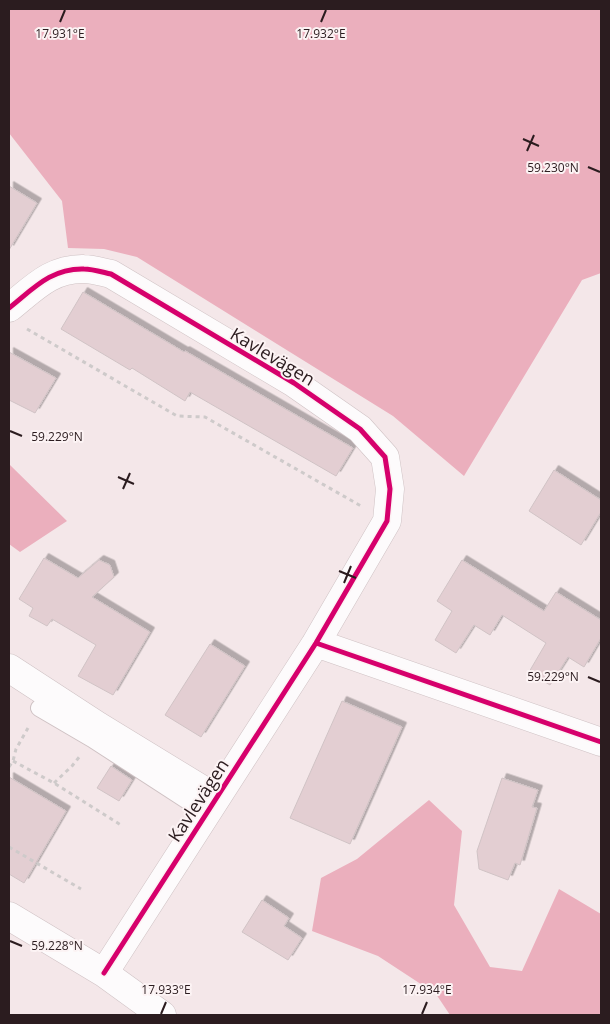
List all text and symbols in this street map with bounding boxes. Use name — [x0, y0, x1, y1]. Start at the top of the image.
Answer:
text: 17.931°E — [35, 25, 85, 42]
text: 17.932°E — [296, 25, 346, 42]
text: 59.230°N — [527, 159, 579, 176]
street label: Kavlevägen — [226, 321, 320, 391]
text: 59.229°N — [31, 428, 83, 445]
text: 59.229°N — [527, 668, 579, 685]
street label: Kavlevägen — [162, 754, 234, 846]
text: 59.228°N — [31, 937, 83, 954]
text: 17.933°E — [141, 981, 191, 998]
text: 17.934°E — [402, 981, 452, 998]

